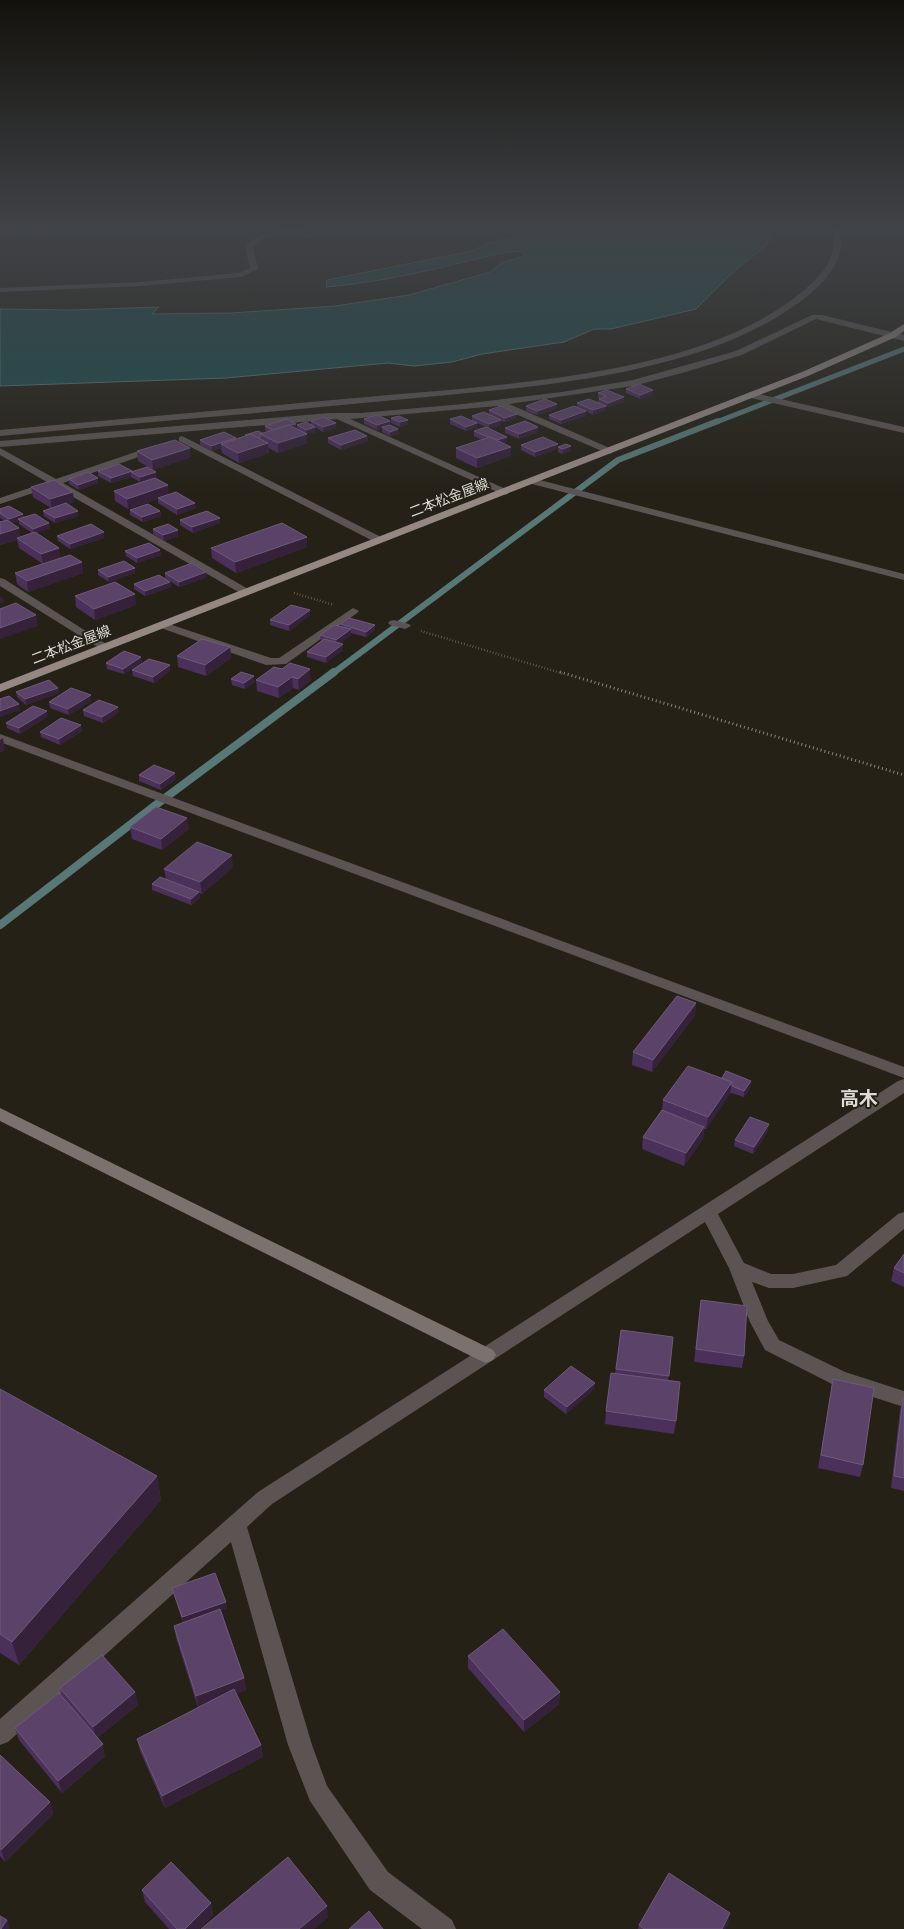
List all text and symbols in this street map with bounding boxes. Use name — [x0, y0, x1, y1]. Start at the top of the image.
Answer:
street label: 二本松金屋線 — [407, 475, 491, 521]
street label: 二本松金屋線 — [29, 622, 113, 668]
district label: 高木 — [840, 1087, 878, 1110]

